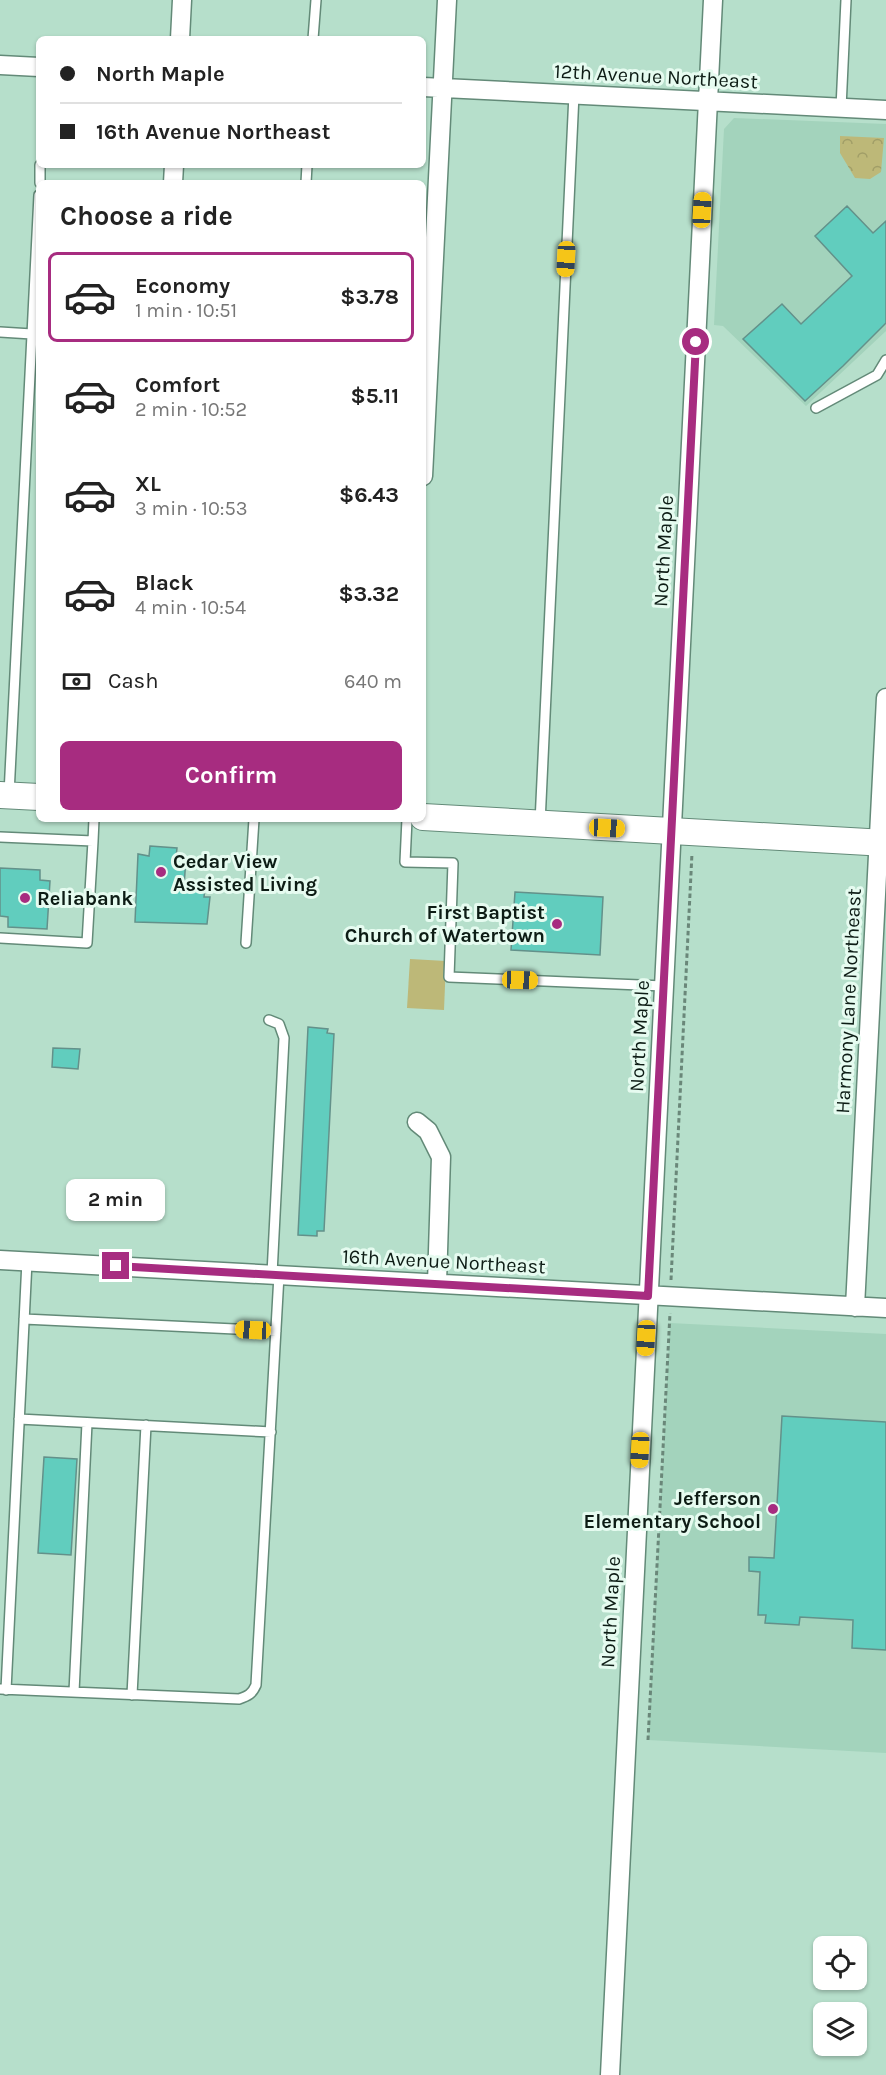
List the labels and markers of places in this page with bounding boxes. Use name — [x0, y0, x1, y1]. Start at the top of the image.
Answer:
place label: Cedar View Assisted Living — [173, 850, 317, 896]
marker: Cedar View Assisted Living — [154, 865, 168, 879]
place label: Reliabank — [37, 887, 133, 910]
marker: Reliabank — [18, 891, 32, 905]
place label: First Baptist Church of Watertown — [345, 901, 545, 947]
marker: First Baptist Church of Watertown — [550, 917, 564, 931]
place label: Jefferson Elementary School — [583, 1487, 761, 1533]
marker: Jefferson Elementary School — [766, 1502, 780, 1516]

